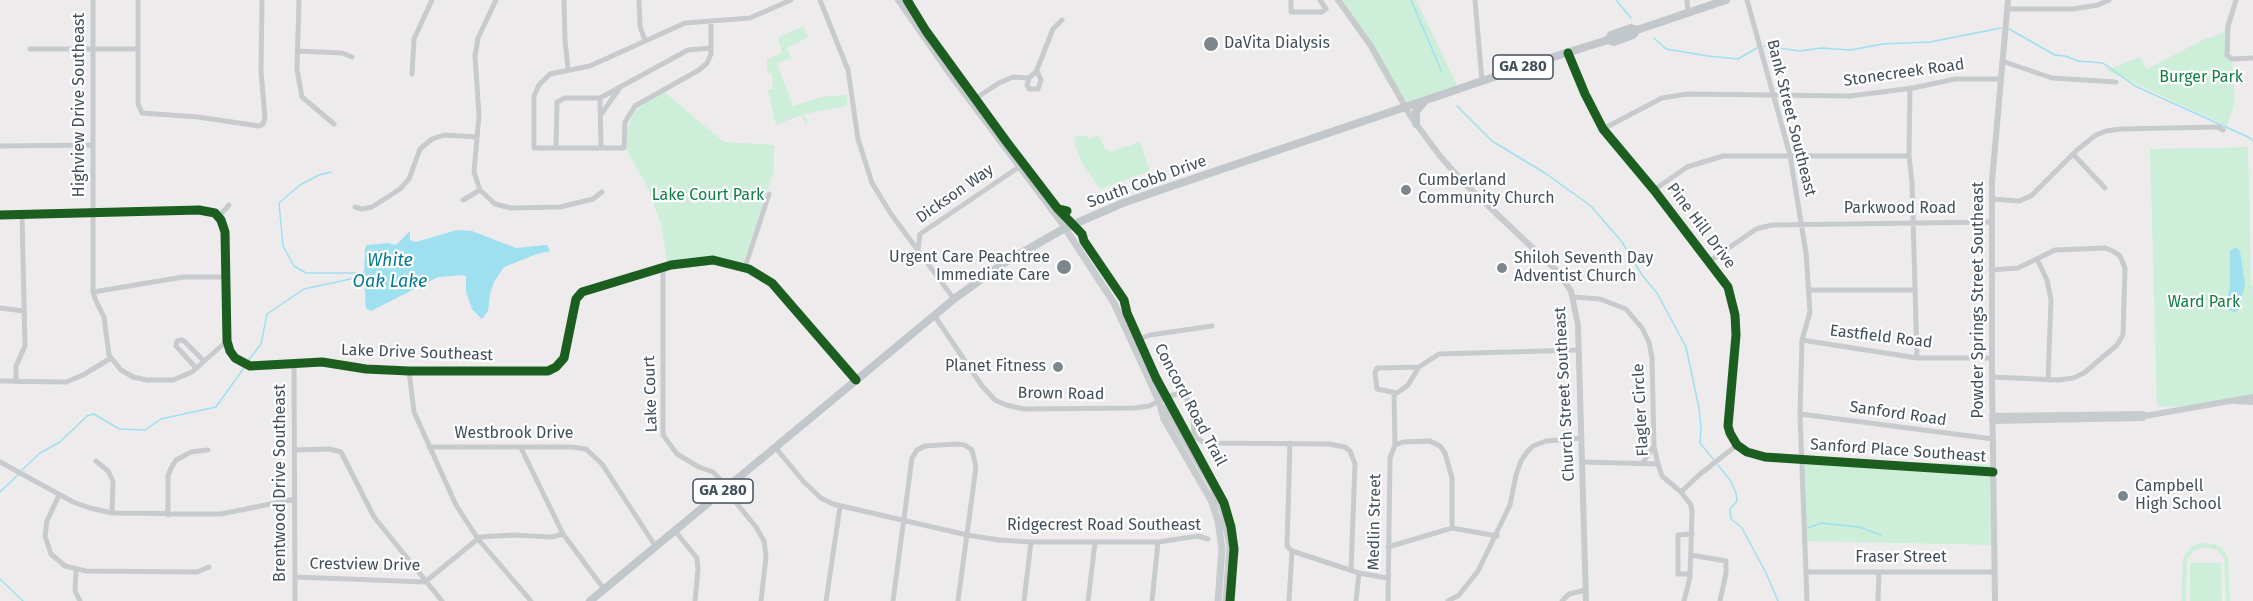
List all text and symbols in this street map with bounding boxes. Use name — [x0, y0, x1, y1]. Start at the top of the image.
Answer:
street label: Highview Drive Southeast — [70, 13, 90, 197]
place label: DaVita Dialysis — [1224, 34, 1330, 54]
marker: DaVita Dialysis — [1202, 35, 1220, 53]
street label: Bank Street Southeast — [1762, 38, 1820, 198]
road number: GA 280 — [1493, 55, 1553, 79]
street label: Stonecreek Road — [1842, 55, 1966, 91]
park label: Burger Park — [2159, 68, 2243, 88]
street label: South Cobb Drive — [1085, 152, 1209, 212]
street label: Dickson Way — [913, 160, 997, 228]
place label: Cumberland Community Church — [1418, 171, 1555, 209]
street label: Pine Hill Drive — [1662, 179, 1740, 273]
street label: Powder Springs Street Southeast — [1969, 181, 1989, 419]
marker: Cumberland Community Church — [1399, 183, 1413, 197]
park label: Lake Court Park — [652, 186, 764, 206]
street label: Parkwood Road — [1844, 199, 1956, 219]
place label: Urgent Care Peachtree Immediate Care — [889, 248, 1050, 286]
place label: Shiloh Seventh Day Adventist Church — [1514, 249, 1653, 287]
water label: White Oak Lake — [353, 250, 427, 292]
marker: Urgent Care Peachtree Immediate Care — [1055, 258, 1073, 276]
marker: Shiloh Seventh Day Adventist Church — [1495, 261, 1509, 275]
park label: Ward Park — [2168, 293, 2240, 313]
street label: Church Street Southeast — [1551, 306, 1579, 482]
street label: Eastfield Road — [1829, 321, 1933, 353]
street label: Concord Road Trail — [1150, 340, 1230, 470]
street label: Lake Drive Southeast — [341, 341, 493, 365]
street label: Lake Court — [640, 355, 662, 433]
place label: Planet Fitness — [945, 357, 1046, 377]
marker: Planet Fitness — [1051, 360, 1065, 374]
street label: Flagler Circle — [1629, 363, 1653, 457]
street label: Brentwood Drive Southeast — [271, 384, 291, 582]
street label: Brown Road — [1017, 384, 1105, 404]
street label: Sanford Road — [1848, 398, 1948, 430]
street label: Westbrook Drive — [455, 424, 573, 444]
street label: Sanford Place Southeast — [1809, 435, 1987, 467]
street label: Medlin Street — [1365, 473, 1385, 571]
place label: Campbell High School — [2135, 477, 2221, 515]
road number: GA 280 — [693, 479, 753, 503]
marker: Campbell High School — [2116, 489, 2130, 503]
street label: Ridgecrest Road Southeast — [1007, 516, 1201, 536]
street label: Fraser Street — [1855, 548, 1947, 568]
street label: Crestview Drive — [310, 554, 420, 576]

